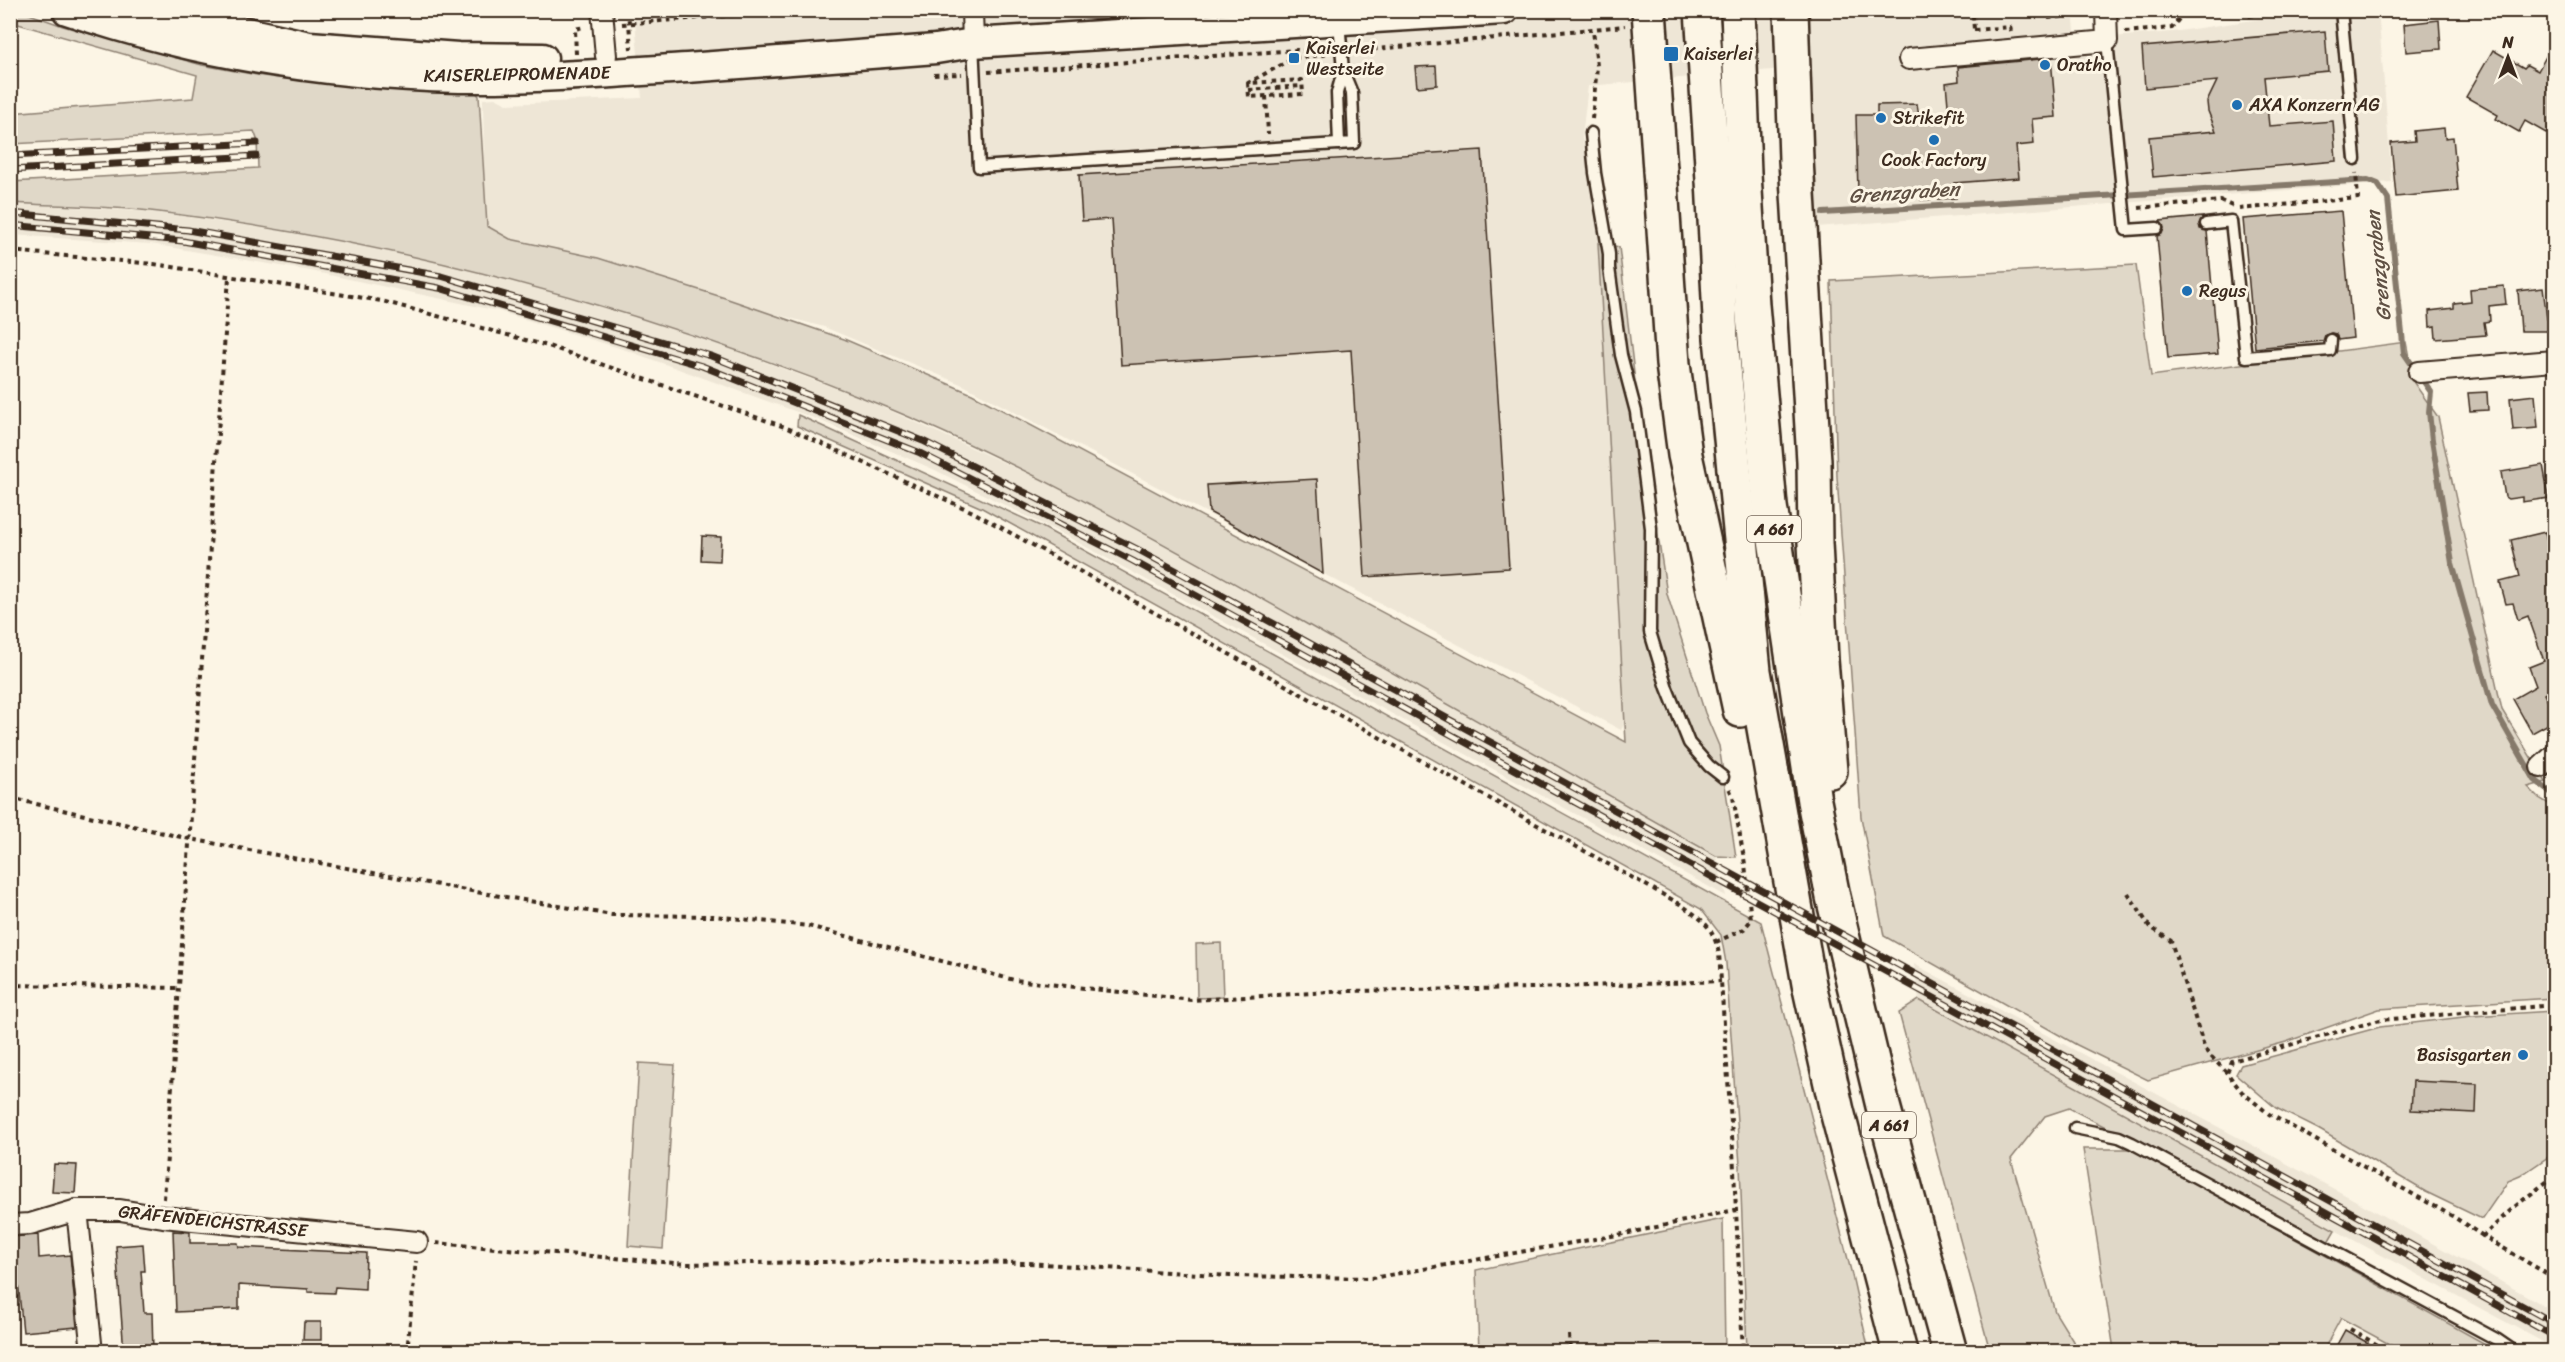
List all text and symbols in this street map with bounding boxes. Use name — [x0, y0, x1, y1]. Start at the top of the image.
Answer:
north arrow — [2478, 27, 2538, 87]
text: N — [2501, 28, 2514, 57]
place label: Kaiserlei Westseite — [1306, 32, 1384, 85]
place label: Kaiserlei — [1684, 38, 1754, 70]
marker: Kaiserlei — [1662, 45, 1680, 63]
place label: Oratho — [2057, 49, 2112, 81]
marker: Kaiserlei Westseite — [1287, 51, 1301, 65]
street label: KAISERLEIPROMENADE — [423, 56, 612, 92]
marker: Oratho — [2038, 58, 2052, 72]
place label: AXA Konzern AG — [2248, 89, 2380, 121]
marker: AXA Konzern AG — [2230, 98, 2244, 112]
place label: Strikefit — [1893, 102, 1965, 134]
marker: Strikefit — [1874, 111, 1888, 125]
marker: Cook Factory — [1927, 133, 1941, 147]
place label: Cook Factory — [1882, 144, 1987, 176]
water label: Grenzgraben — [1848, 171, 1963, 214]
water label: Grenzgraben — [2355, 207, 2402, 323]
place label: Regus — [2199, 275, 2247, 307]
marker: Regus — [2180, 284, 2194, 298]
road number: A 661 — [1747, 516, 1801, 542]
place label: Basisgarten — [2417, 1039, 2511, 1071]
marker: Basisgarten — [2516, 1048, 2530, 1062]
road number: A 661 — [1862, 1112, 1916, 1138]
street label: GRÄFENDEICHSTRASSE — [117, 1195, 310, 1247]

